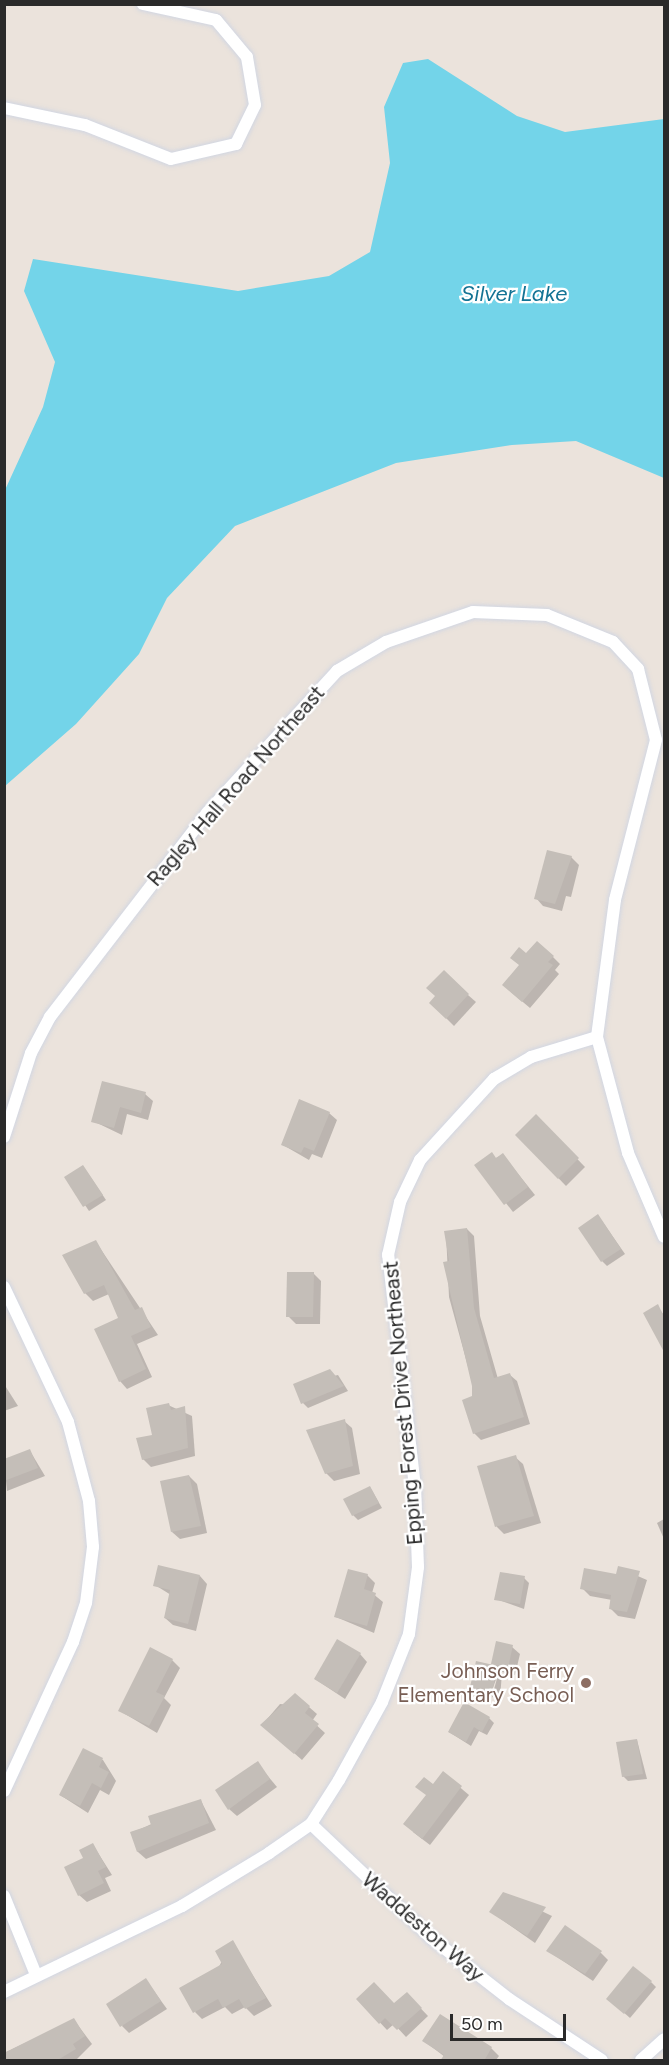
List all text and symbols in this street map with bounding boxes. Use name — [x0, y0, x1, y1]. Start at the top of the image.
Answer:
water label: Silver Lake — [461, 281, 567, 307]
street label: Ragley Hall Road Northeast — [142, 680, 330, 892]
street label: Epping Forest Drive Northeast — [378, 1260, 428, 1546]
place label: Johnson Ferry Elementary School — [398, 1658, 574, 1708]
marker: Johnson Ferry Elementary School — [579, 1676, 593, 1690]
street label: Waddeston Way — [357, 1867, 489, 1987]
scale bar — [453, 2002, 568, 2040]
text: 50 m — [461, 2013, 503, 2035]

